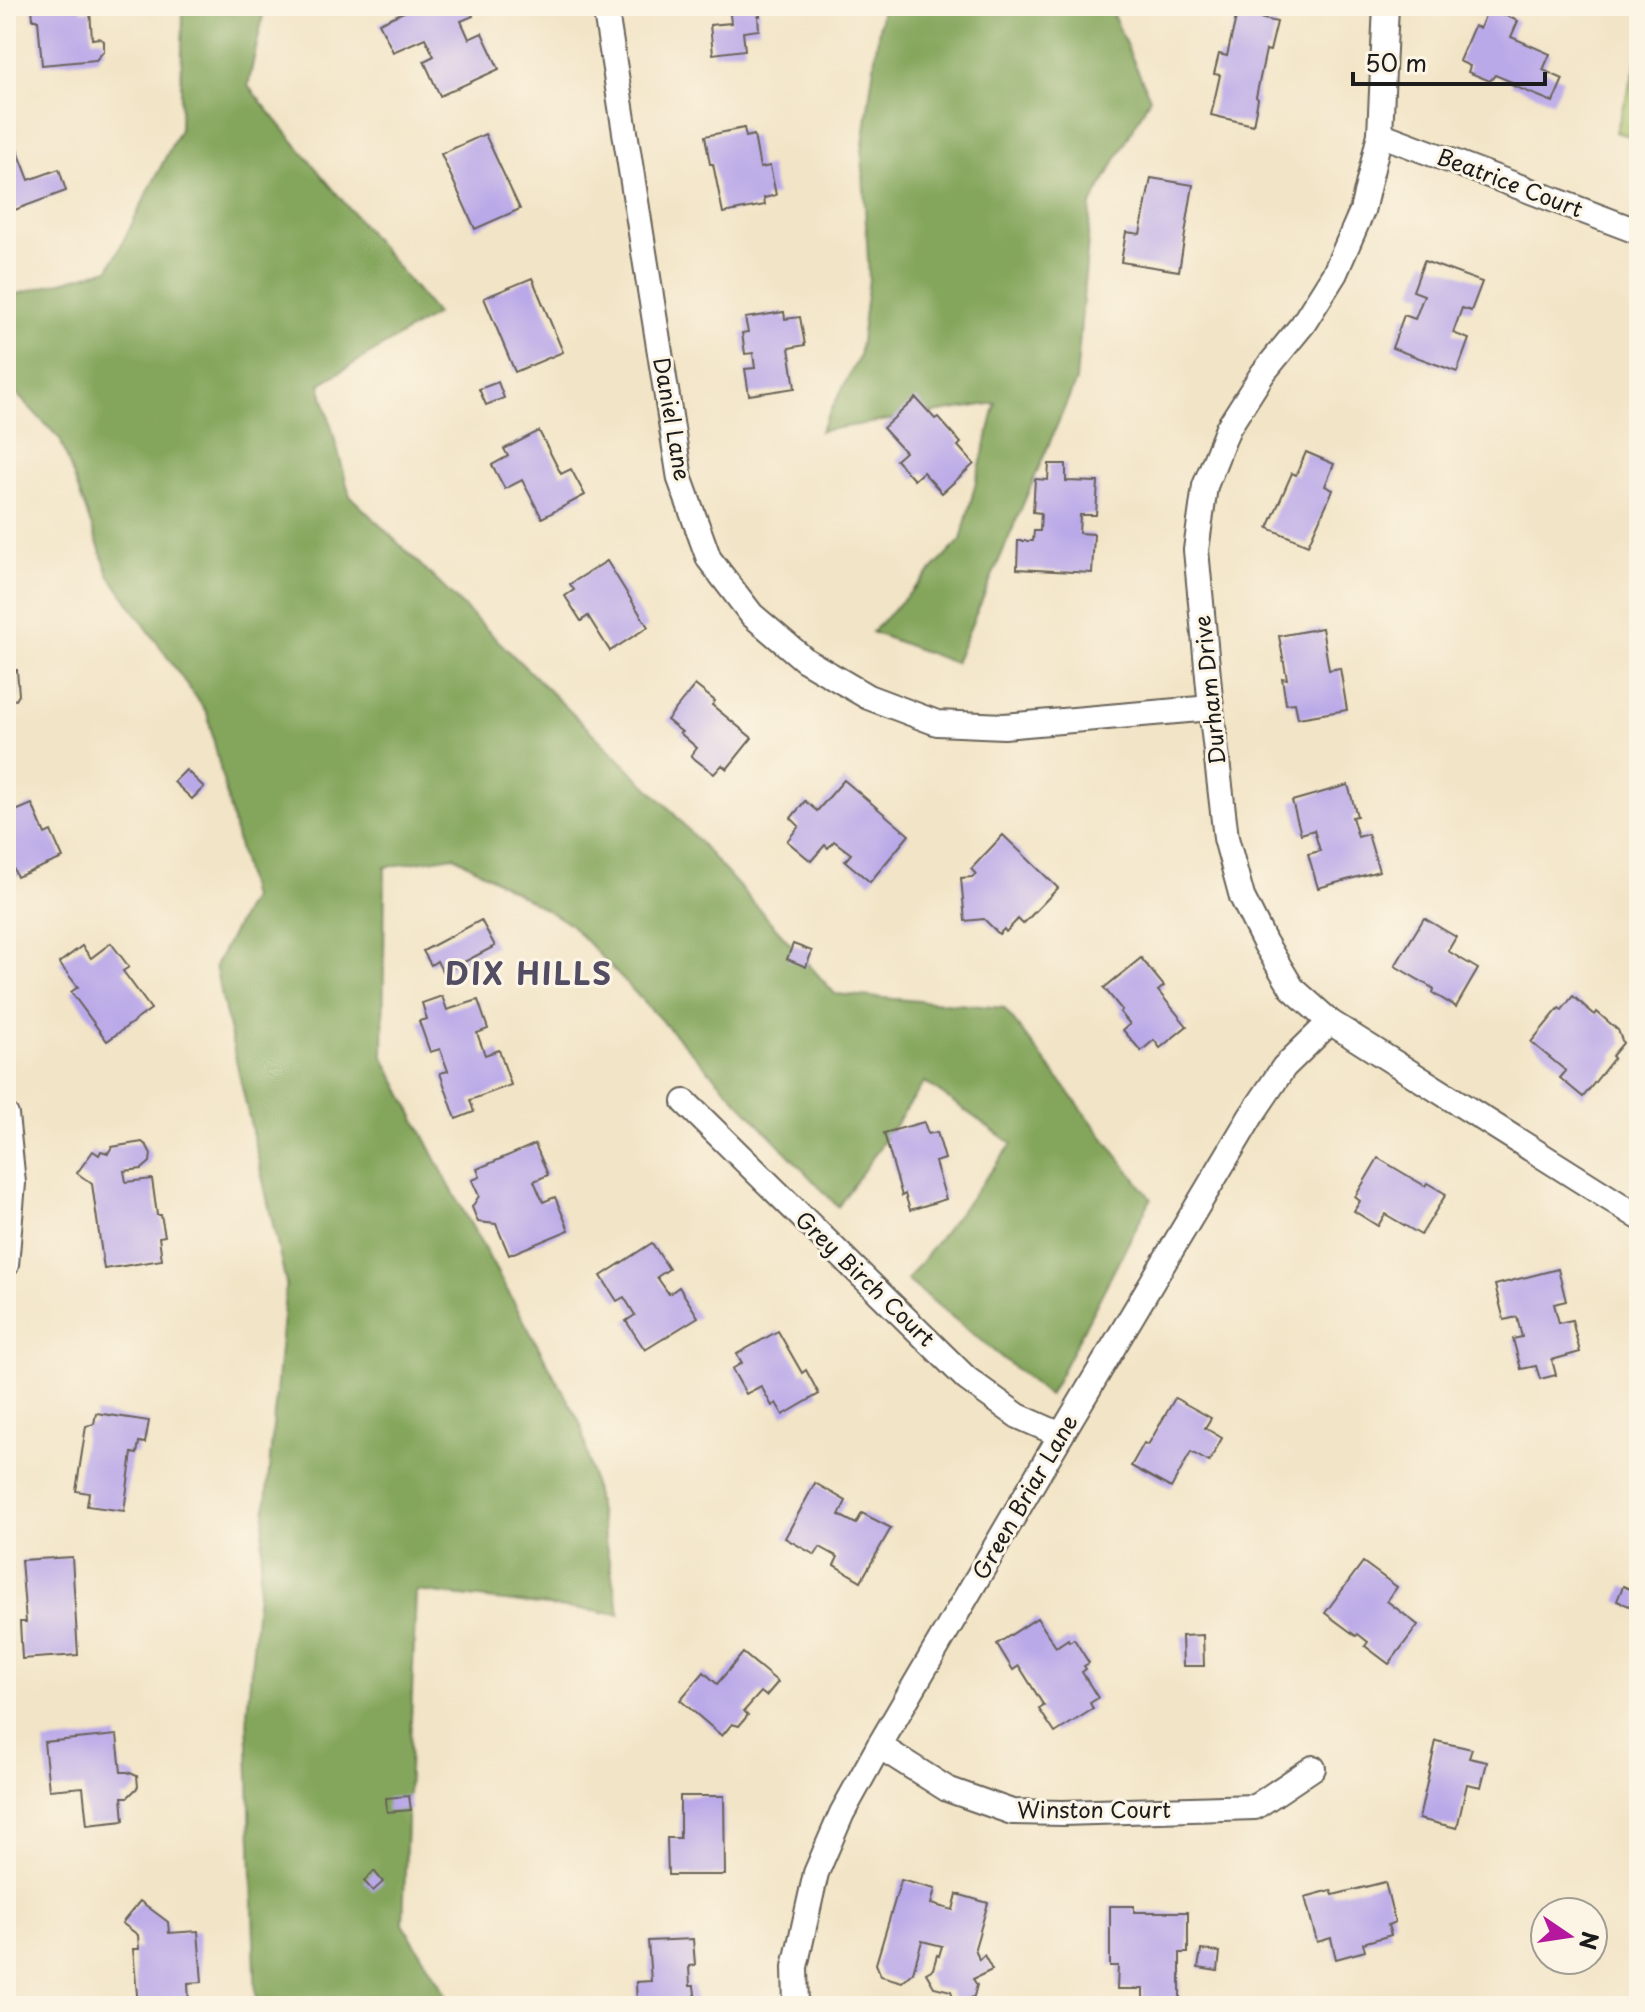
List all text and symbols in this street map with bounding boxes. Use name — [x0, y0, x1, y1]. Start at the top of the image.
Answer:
scale bar — [1353, 36, 1545, 86]
text: 50 m — [1365, 44, 1427, 80]
street label: Beatrice Court — [1433, 139, 1588, 225]
street label: Daniel Lane — [646, 354, 701, 483]
street label: Durham Drive — [1184, 614, 1233, 766]
district label: DIX HILLS — [445, 950, 613, 995]
street label: Grey Birch Court — [789, 1203, 943, 1353]
street label: Green Briar Lane — [963, 1407, 1084, 1585]
street label: Winston Court — [1017, 1792, 1171, 1825]
north arrow — [1529, 1896, 1609, 1976]
text: N — [1572, 1929, 1608, 1953]

